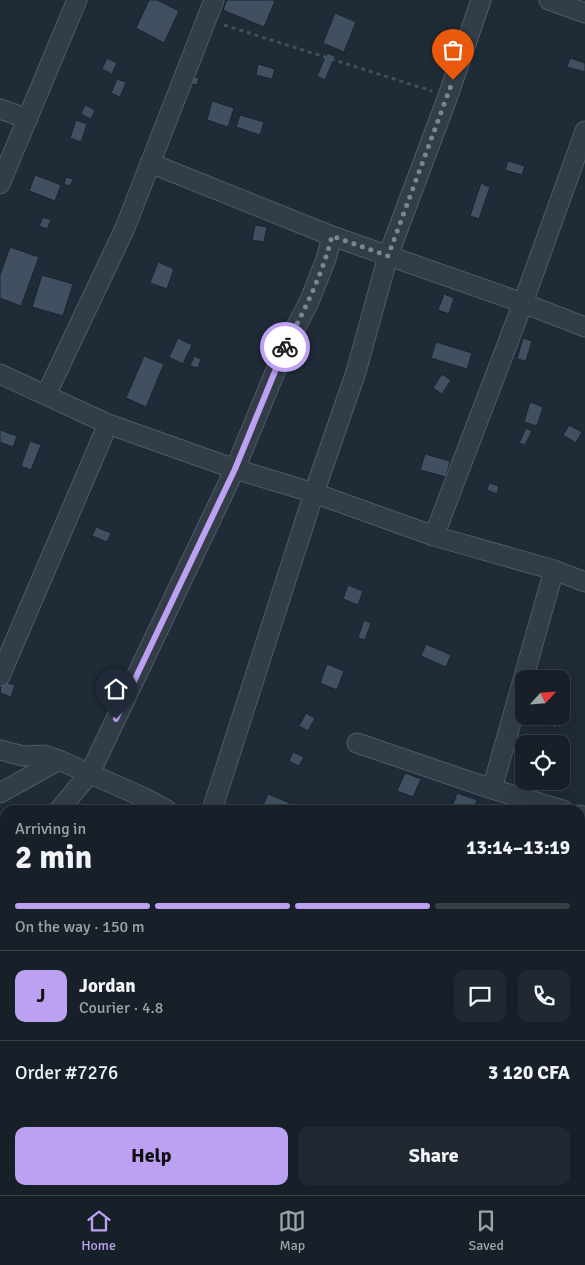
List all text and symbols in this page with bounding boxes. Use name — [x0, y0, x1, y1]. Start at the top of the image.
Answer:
pin — [432, 29, 474, 80]
icon: bag — [439, 36, 467, 64]
courier — [260, 322, 310, 372]
icon: bike — [271, 333, 299, 361]
pin — [95, 668, 137, 719]
north arrow — [515, 670, 570, 725]
map controls — [515, 670, 570, 790]
icon: home — [102, 675, 130, 703]
button: locate — [515, 735, 570, 790]
text: Arriving in — [15, 819, 86, 839]
text: 13:14–13:19 — [466, 836, 570, 860]
text: 2 min — [15, 838, 92, 877]
text: On the way · 150 m — [15, 917, 145, 937]
button: chat — [454, 970, 506, 1022]
button: phone — [518, 970, 570, 1022]
text: Jordan — [79, 974, 136, 998]
text: J — [37, 984, 45, 1008]
text: Courier · 4.8 — [79, 998, 163, 1018]
text: Order #7276 — [15, 1061, 118, 1085]
text: 3 120 CFA — [488, 1061, 570, 1085]
button: Help — [15, 1127, 288, 1185]
button: Share — [298, 1127, 570, 1185]
tab: Home — [81, 1207, 116, 1254]
tab: Map — [278, 1207, 306, 1254]
tab: Saved — [469, 1207, 504, 1254]

